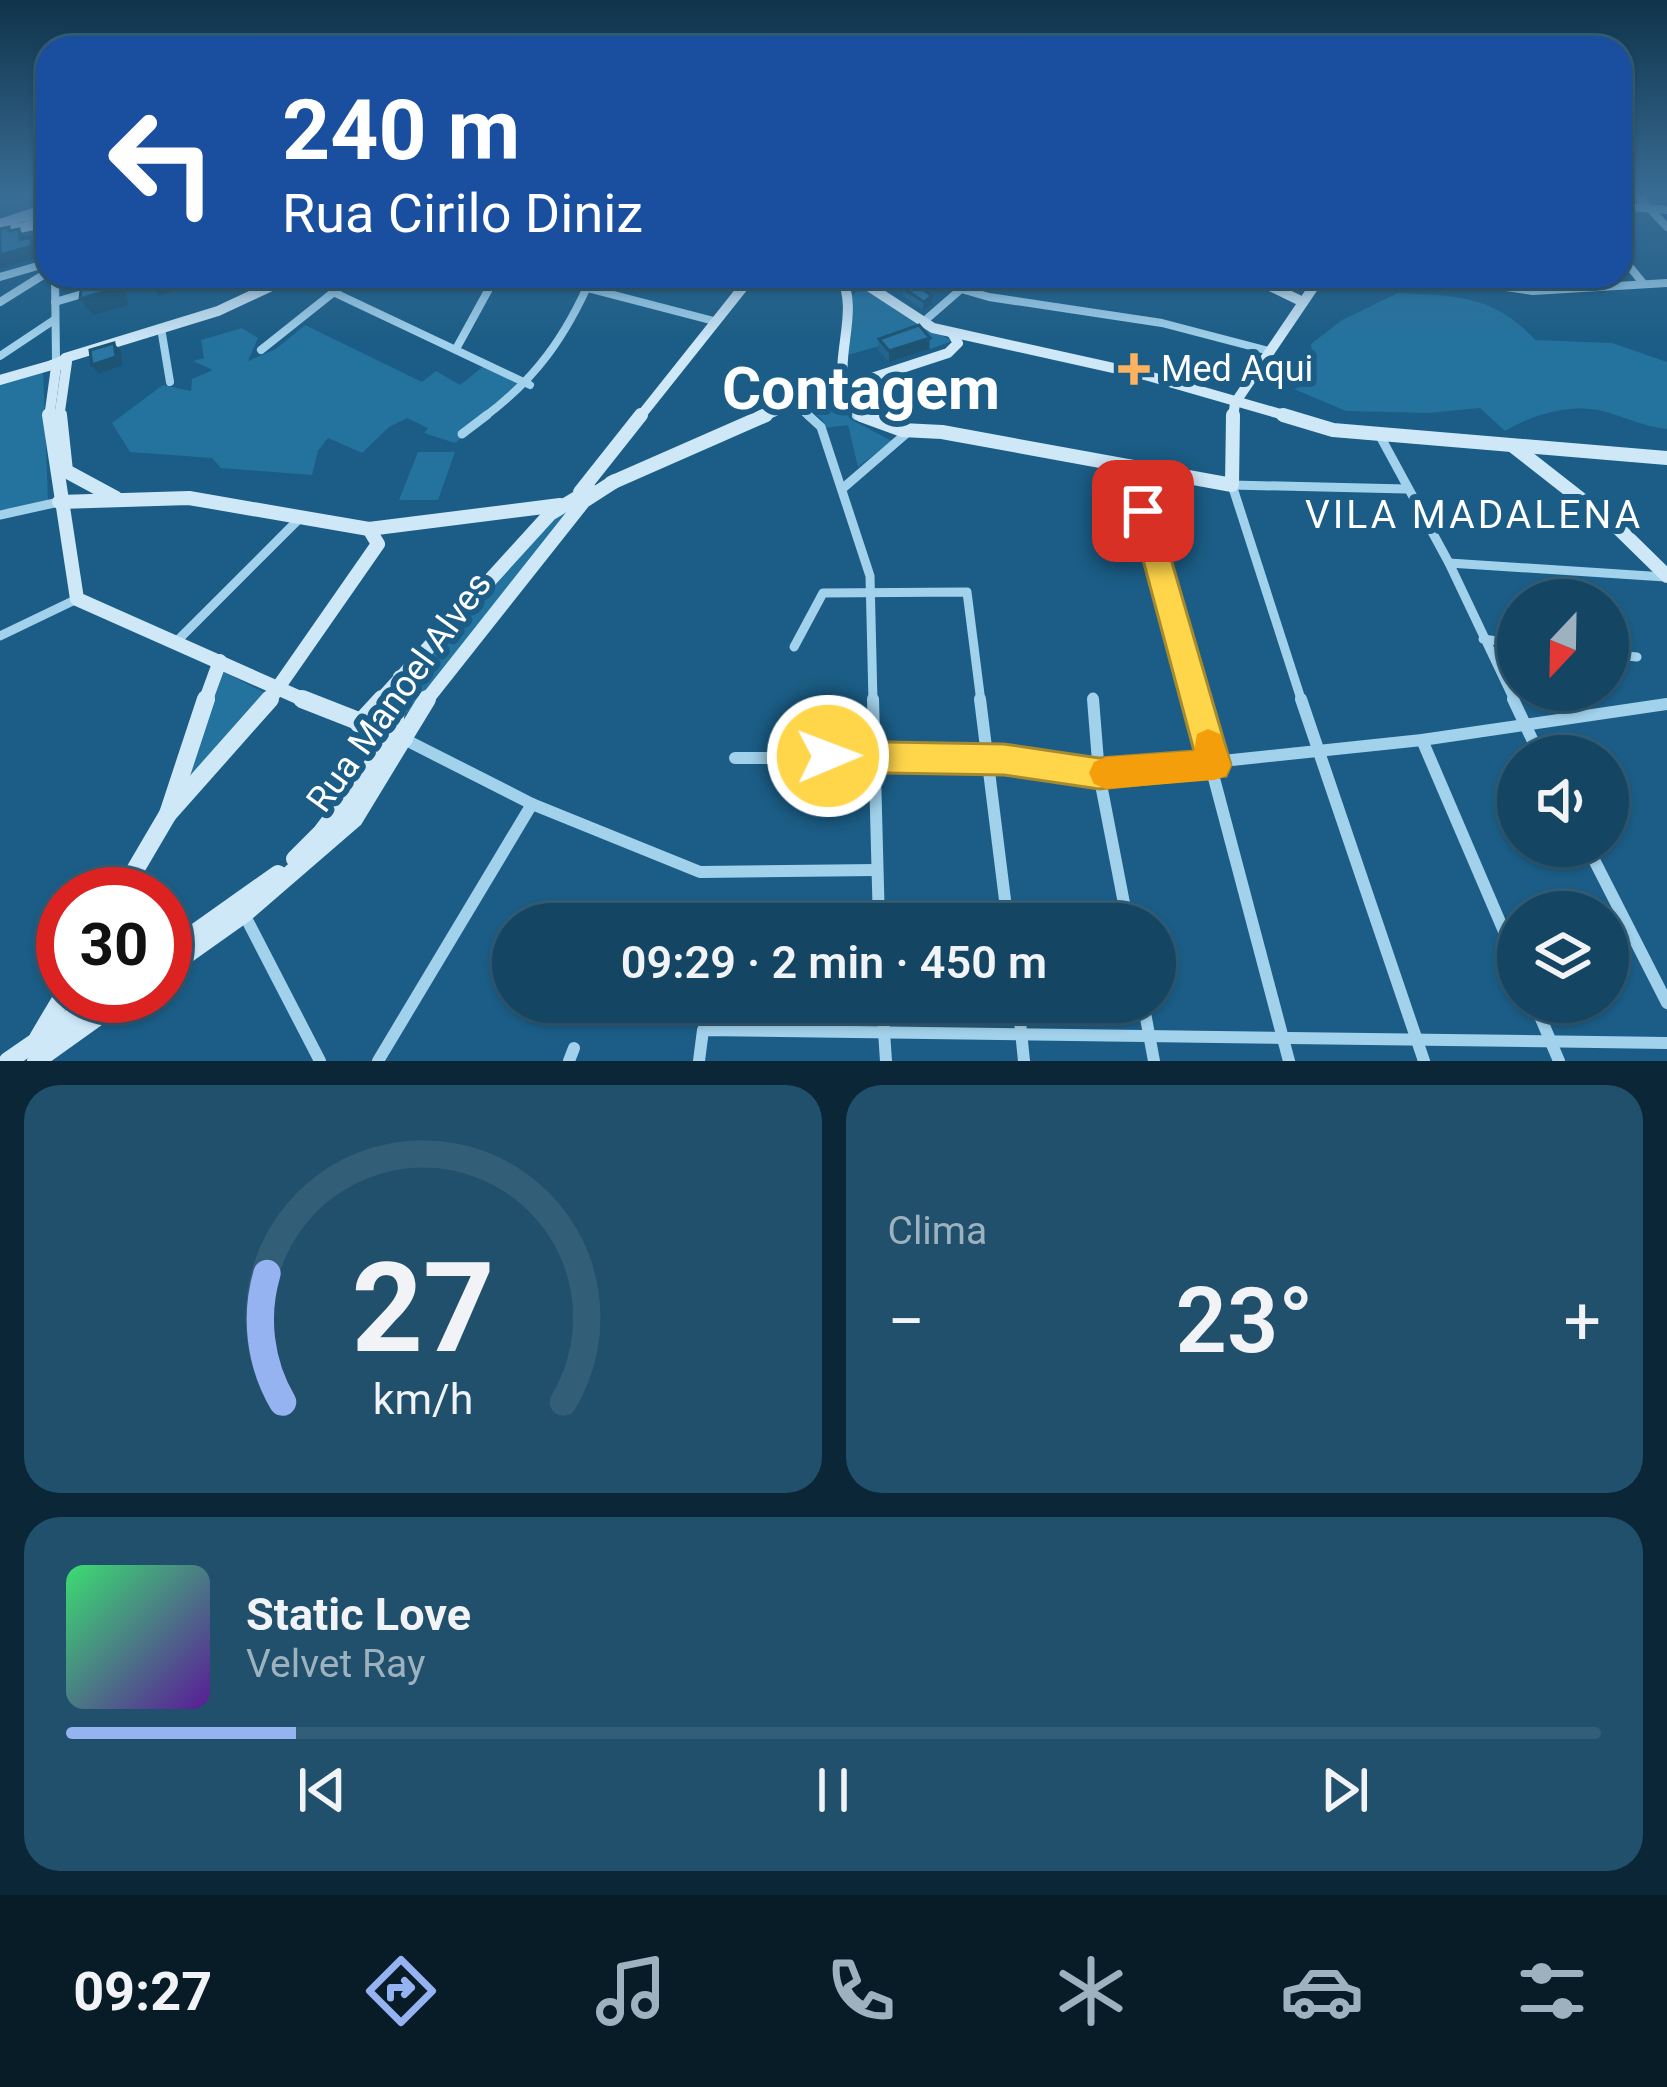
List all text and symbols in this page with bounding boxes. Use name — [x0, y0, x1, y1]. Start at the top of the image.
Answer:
text: 240 m — [282, 81, 520, 180]
icon: left — [84, 84, 240, 240]
text: Rua Cirilo Diniz — [282, 182, 643, 245]
place label: Med Aqui — [1161, 348, 1313, 390]
district label: Contagem — [722, 353, 1000, 424]
marker: Med Aqui — [1118, 353, 1150, 385]
pin — [1092, 460, 1194, 562]
icon: arrive — [1110, 478, 1176, 544]
district label: VILA MADALENA — [1305, 492, 1643, 538]
street label: Rua Manoel Alves — [298, 564, 500, 820]
north arrow — [1497, 579, 1629, 711]
map controls — [1497, 579, 1629, 1023]
position arrow — [765, 693, 891, 819]
button: sound — [1497, 735, 1629, 867]
speed limit sign: 30 — [36, 867, 192, 1023]
button: layers — [1497, 891, 1629, 1023]
text: 09:29 · 2 min · 450 m — [621, 936, 1047, 989]
text: Clima — [888, 1208, 987, 1254]
text: 27 — [351, 1235, 494, 1381]
text: 23° — [1176, 1269, 1313, 1374]
text: − — [888, 1283, 925, 1360]
text: + — [1564, 1283, 1601, 1360]
text: km/h — [372, 1374, 473, 1424]
text: Static Love — [246, 1588, 471, 1641]
text: Velvet Ray — [246, 1641, 425, 1687]
icon: previous — [289, 1757, 355, 1823]
icon: pause — [800, 1757, 866, 1823]
icon: next — [1312, 1757, 1378, 1823]
icon: directions — [359, 1949, 443, 2033]
icon: music — [589, 1949, 673, 2033]
icon: phone — [819, 1949, 903, 2033]
icon: climate — [1049, 1949, 1133, 2033]
icon: car — [1280, 1949, 1364, 2033]
icon: filters — [1510, 1949, 1594, 2033]
text: 09:27 — [73, 1960, 212, 2023]

